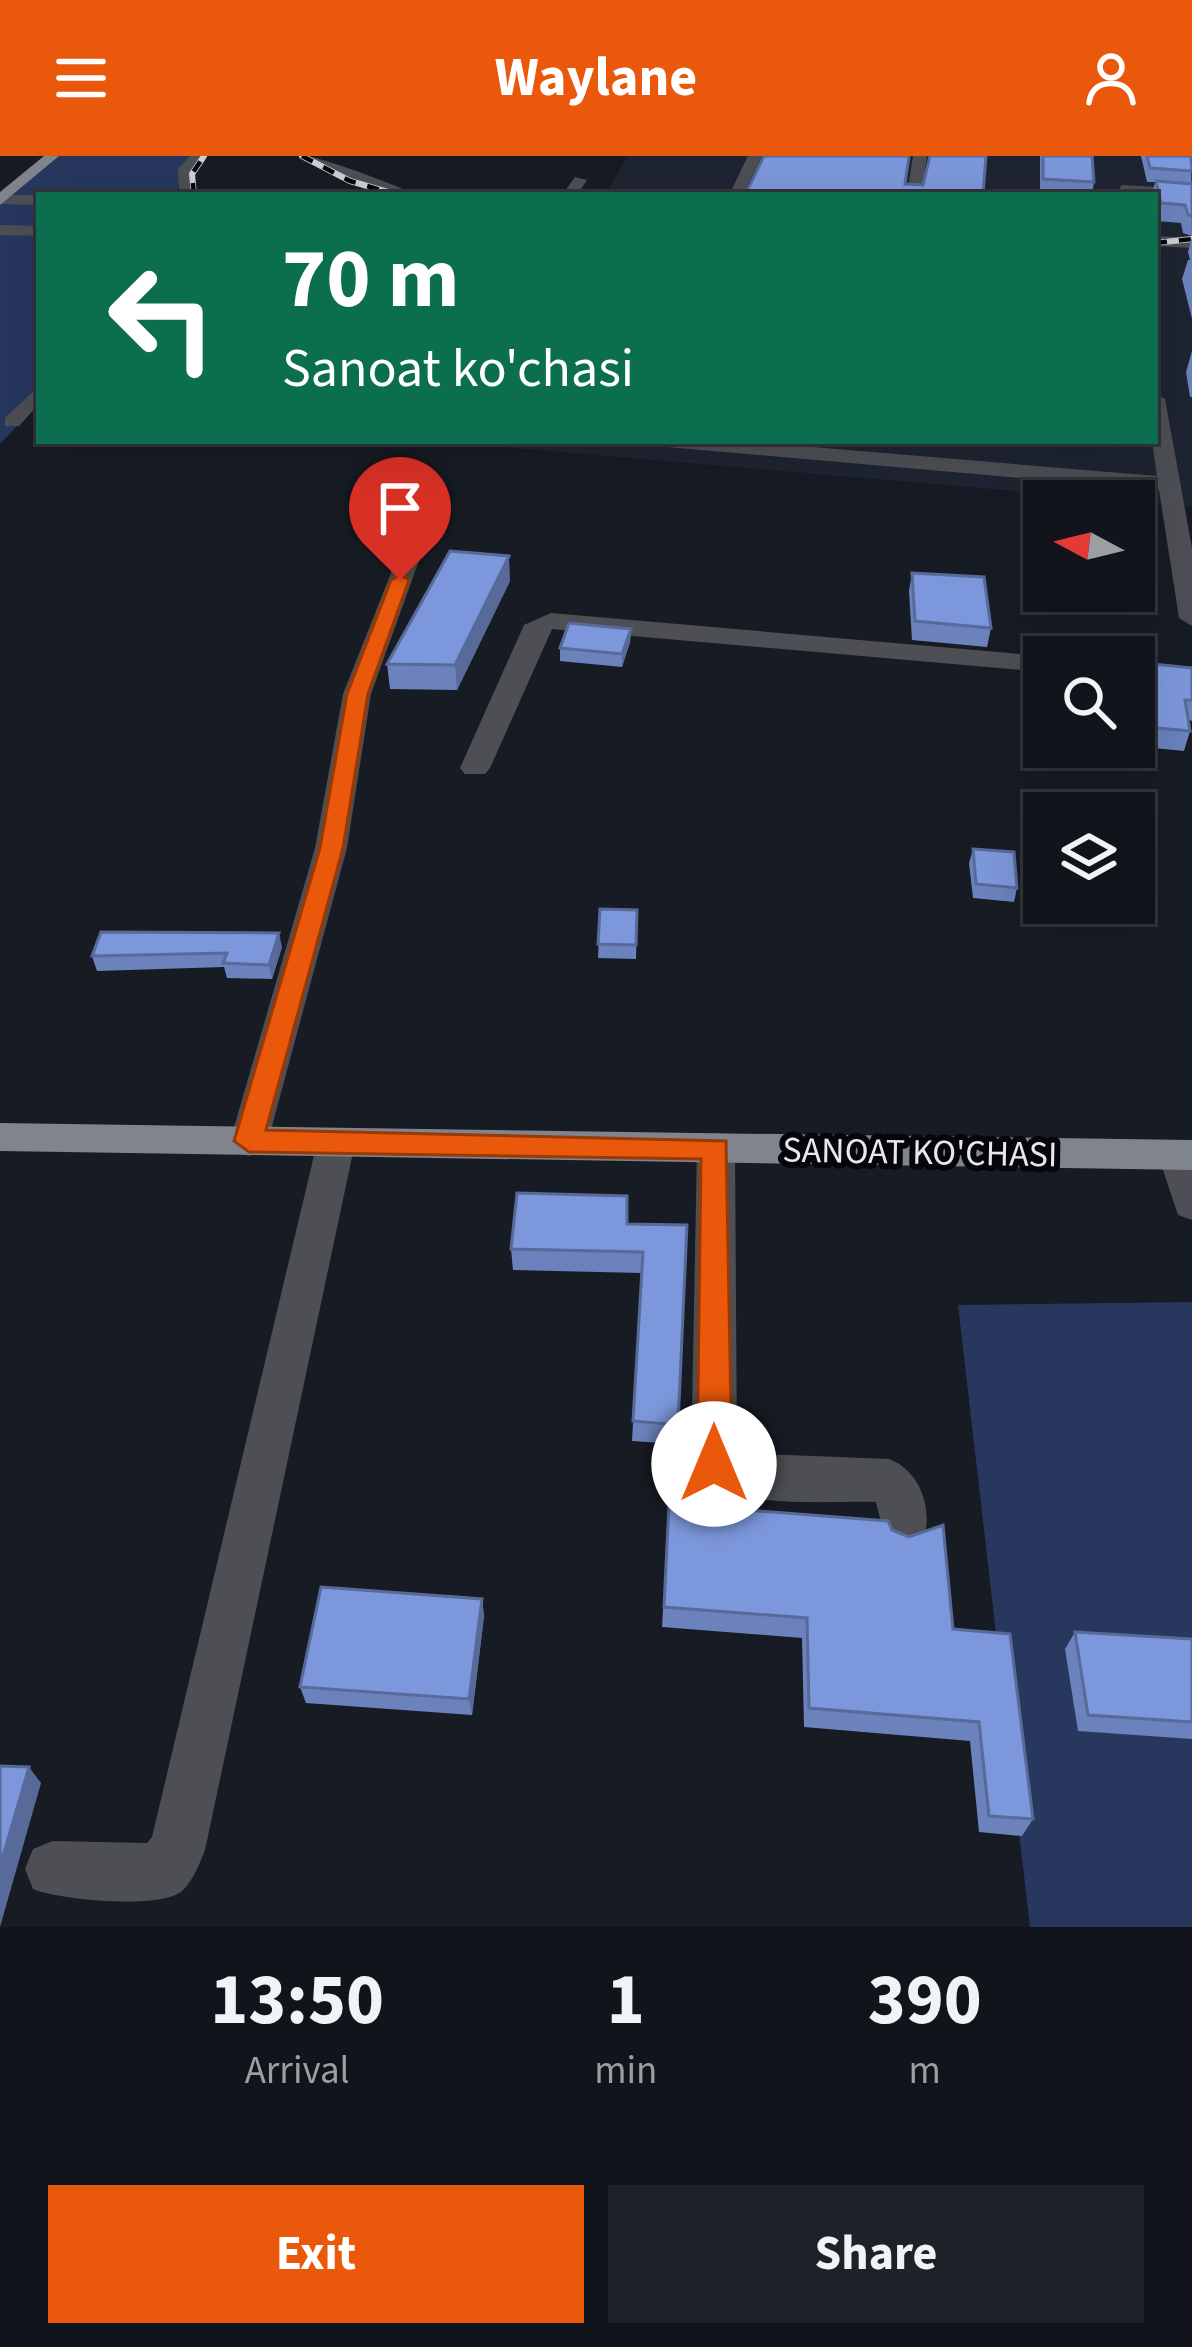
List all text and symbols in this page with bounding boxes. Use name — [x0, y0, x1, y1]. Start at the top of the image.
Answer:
text: Waylane — [495, 40, 697, 117]
icon: menu — [48, 45, 114, 111]
icon: person — [1078, 45, 1144, 111]
text: 70 m — [282, 220, 460, 340]
icon: left — [84, 240, 240, 396]
text: Sanoat ko'chasi — [282, 331, 634, 408]
pin — [349, 457, 451, 580]
icon: arrive — [367, 475, 433, 541]
north arrow — [1023, 480, 1155, 612]
map controls — [1023, 480, 1155, 924]
button: search — [1023, 636, 1155, 768]
button: layers — [1023, 792, 1155, 924]
street label: SANOAT KO'CHASI — [782, 1125, 1058, 1180]
position arrow — [651, 1401, 777, 1527]
text: 13:50 — [210, 1949, 384, 2052]
text: 1 — [607, 1949, 645, 2052]
text: 390 — [868, 1949, 982, 2052]
text: Arrival — [245, 2043, 350, 2099]
text: min — [594, 2043, 657, 2099]
text: m — [909, 2043, 941, 2099]
button: Exit — [48, 2185, 584, 2323]
button: Share — [608, 2185, 1144, 2323]

